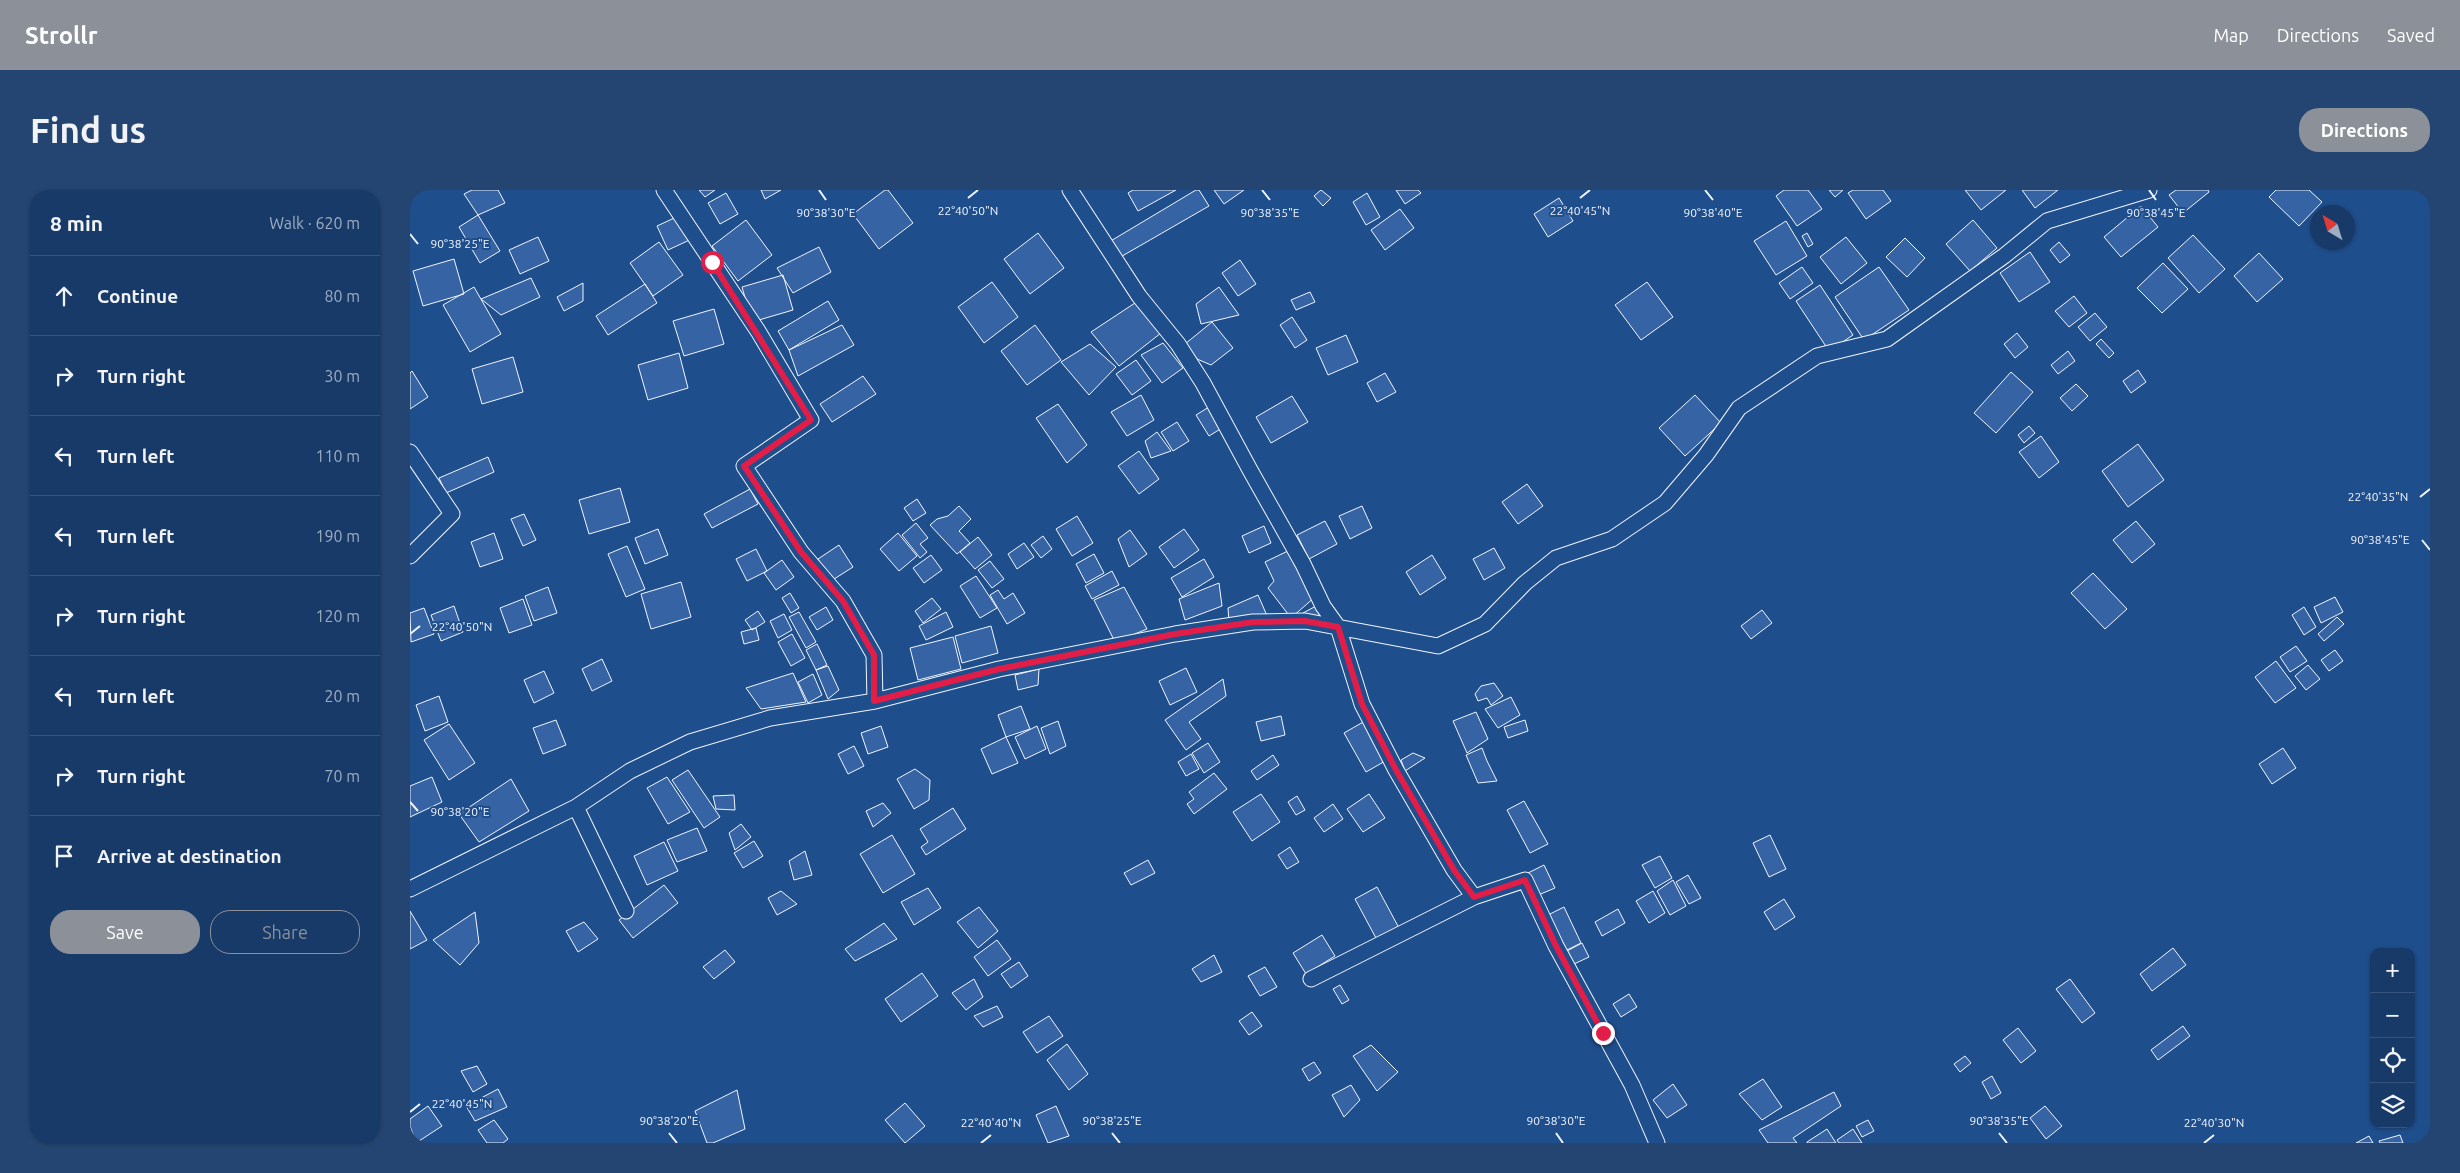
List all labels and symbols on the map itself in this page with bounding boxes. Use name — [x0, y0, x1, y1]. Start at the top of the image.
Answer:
text: 22°40'50"N — [938, 204, 998, 217]
text: 22°40'45"N — [1550, 204, 1610, 217]
north arrow — [2310, 205, 2355, 250]
text: 90°38'30"E — [797, 206, 856, 219]
text: 90°38'35"E — [1241, 206, 1300, 219]
text: 90°38'40"E — [1684, 206, 1743, 219]
text: 90°38'45"E — [2127, 206, 2186, 219]
text: 90°38'25"E — [431, 237, 490, 250]
route start — [701, 251, 724, 274]
text: 22°40'35"N — [2348, 490, 2408, 503]
text: 90°38'45"E — [2351, 533, 2410, 546]
text: 22°40'50"N — [432, 620, 492, 633]
text: 90°38'20"E — [431, 805, 490, 818]
route end — [1592, 1022, 1615, 1045]
text: 22°40'45"N — [432, 1097, 492, 1110]
text: 90°38'20"E — [640, 1114, 699, 1127]
text: 90°38'25"E — [1083, 1114, 1142, 1127]
text: 90°38'30"E — [1527, 1114, 1586, 1127]
text: 90°38'35"E — [1970, 1114, 2029, 1127]
text: 22°40'40"N — [961, 1116, 1021, 1129]
text: 22°40'30"N — [2184, 1116, 2244, 1129]

